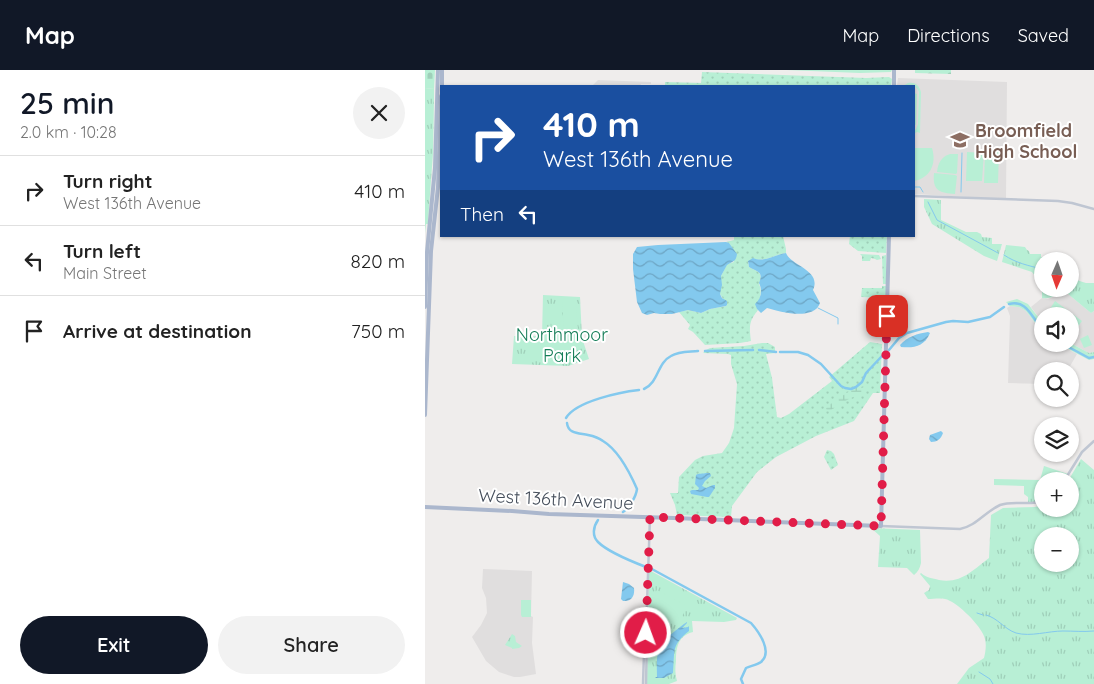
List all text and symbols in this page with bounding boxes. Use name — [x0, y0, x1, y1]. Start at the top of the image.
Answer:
text: Map — [25, 20, 75, 50]
text: Map — [842, 24, 879, 47]
text: Directions — [907, 24, 990, 47]
text: Saved — [1018, 24, 1069, 47]
text: 25 min — [20, 84, 114, 122]
button: close — [353, 87, 405, 139]
text: 410 m — [543, 102, 640, 146]
icon: right — [460, 105, 525, 170]
place label: Broomfield High School — [975, 119, 1077, 163]
text: 2.0 km · 10:28 — [20, 122, 117, 142]
school or university icon: Broomfield High School — [949, 129, 971, 151]
text: West 136th Avenue — [543, 145, 733, 173]
text: Turn right — [63, 169, 152, 193]
icon: right — [20, 177, 48, 205]
text: 410 m — [354, 179, 405, 203]
text: West 136th Avenue — [63, 193, 201, 213]
icon: left — [514, 200, 542, 228]
text: Then — [460, 202, 504, 226]
text: Turn left — [63, 239, 141, 263]
icon: left — [20, 247, 48, 275]
text: 820 m — [350, 249, 405, 273]
north arrow — [1034, 252, 1079, 298]
map controls — [1034, 252, 1079, 572]
text: Main Street — [63, 263, 147, 283]
pin — [866, 295, 908, 337]
icon: arrive — [873, 302, 901, 330]
button: sound — [1034, 307, 1079, 352]
icon: arrive — [20, 317, 48, 345]
text: Arrive at destination — [63, 319, 252, 343]
text: 750 m — [351, 319, 405, 343]
park label: Northmoor Park — [516, 323, 608, 367]
button: search — [1034, 362, 1079, 407]
button: layers — [1034, 417, 1079, 462]
button: + — [1034, 472, 1079, 517]
street label: West 136th Avenue — [478, 483, 634, 515]
button: − — [1034, 527, 1079, 572]
position arrow — [619, 606, 671, 658]
button: Exit — [20, 616, 208, 674]
button: Share — [218, 616, 405, 674]

